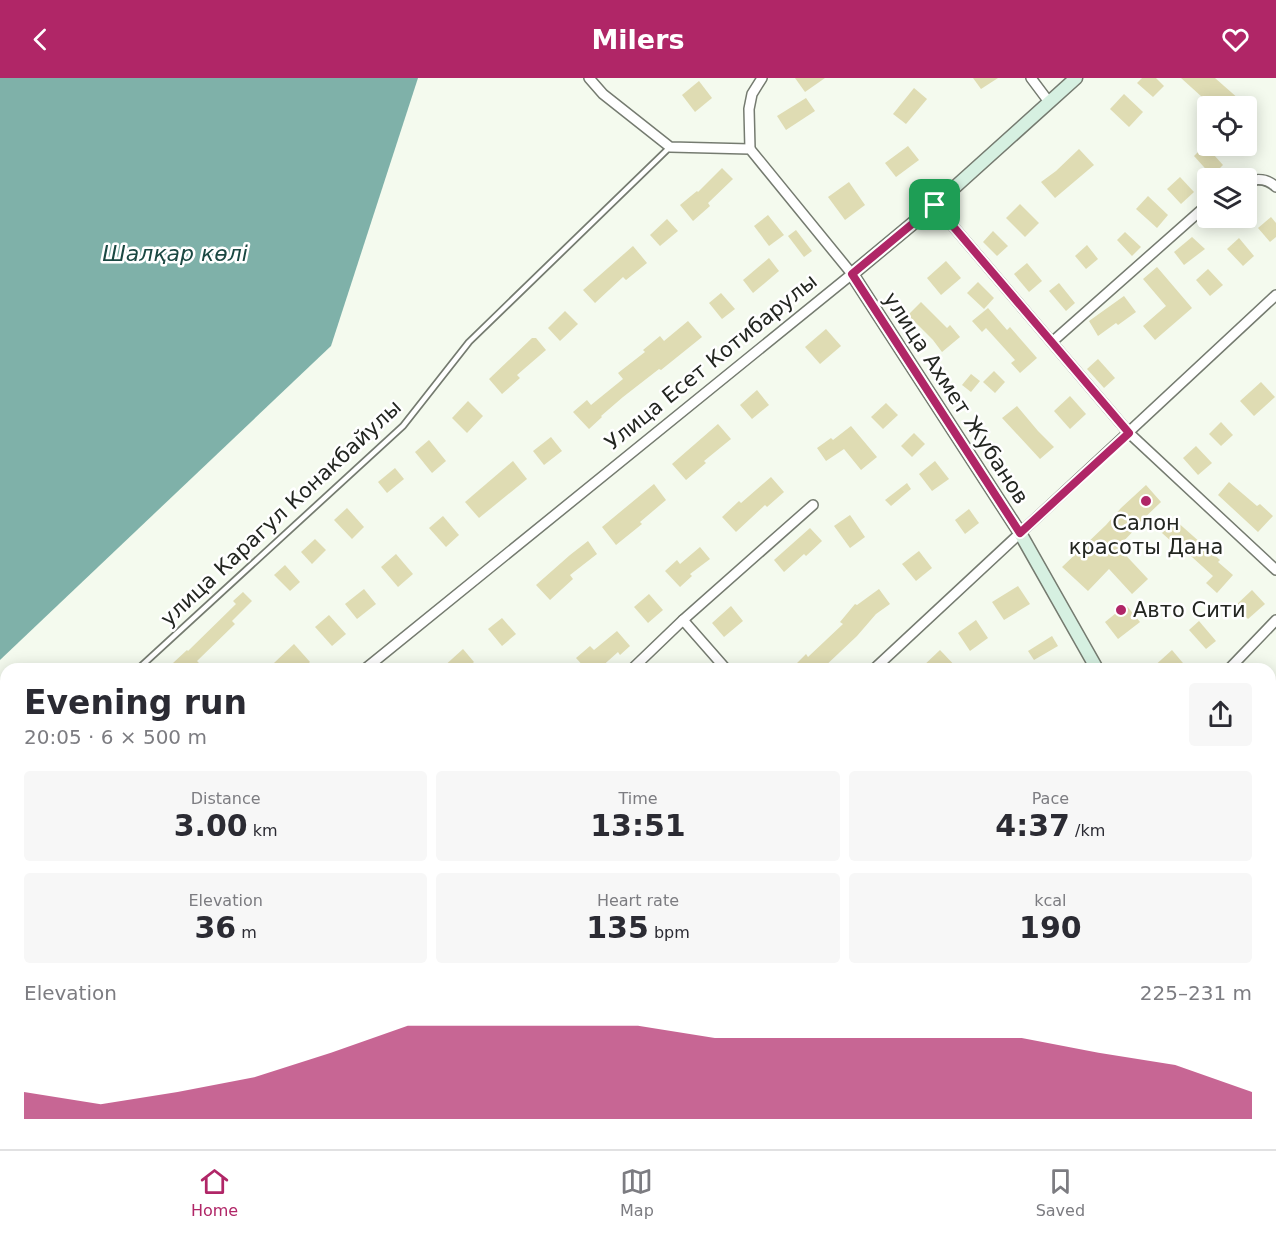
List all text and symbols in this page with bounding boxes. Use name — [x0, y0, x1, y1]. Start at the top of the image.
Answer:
icon: back — [24, 23, 57, 56]
icon: heart — [1219, 23, 1252, 56]
text: Milers — [591, 24, 685, 55]
map controls — [1197, 96, 1257, 228]
button: locate — [1197, 96, 1257, 156]
button: layers — [1197, 168, 1257, 228]
pin — [909, 179, 960, 230]
icon: arrive — [918, 188, 951, 221]
water label: Шалқар көлі — [102, 241, 248, 266]
street label: Улица Есет Котибарулы — [600, 269, 822, 455]
street label: улица Ахмет Жубанов — [879, 288, 1033, 508]
street label: улица Карагул Конакбайулы — [156, 395, 406, 631]
marker: Салон красоты Дана — [1139, 494, 1153, 508]
place label: Салон красоты Дана — [1069, 511, 1223, 559]
place label: Авто Сити — [1133, 598, 1246, 622]
marker: Авто Сити — [1114, 603, 1128, 617]
text: Evening run — [24, 683, 247, 722]
button: share — [1189, 683, 1252, 746]
text: 20:05 · 6 × 500 m — [24, 725, 207, 749]
text: Distance — [191, 789, 261, 808]
text: Time — [618, 789, 658, 808]
text: Pace — [1032, 789, 1069, 808]
text: 3.00 — [174, 808, 248, 843]
text: 13:51 — [590, 808, 686, 843]
text: 4:37 — [995, 808, 1070, 843]
text: km — [248, 821, 278, 840]
text: /km — [1070, 821, 1105, 840]
text: Elevation — [189, 891, 263, 910]
text: Heart rate — [597, 891, 679, 910]
text: kcal — [1034, 891, 1066, 910]
text: 36 — [194, 910, 236, 945]
text: 135 — [586, 910, 649, 945]
text: 190 — [1019, 910, 1082, 945]
text: m — [236, 923, 257, 942]
text: bpm — [649, 923, 690, 942]
text: Elevation — [24, 981, 117, 1005]
text: 225–231 m — [1140, 981, 1252, 1005]
tab: Home — [191, 1165, 238, 1220]
tab: Map — [620, 1165, 654, 1220]
tab: Saved — [1036, 1165, 1085, 1220]

